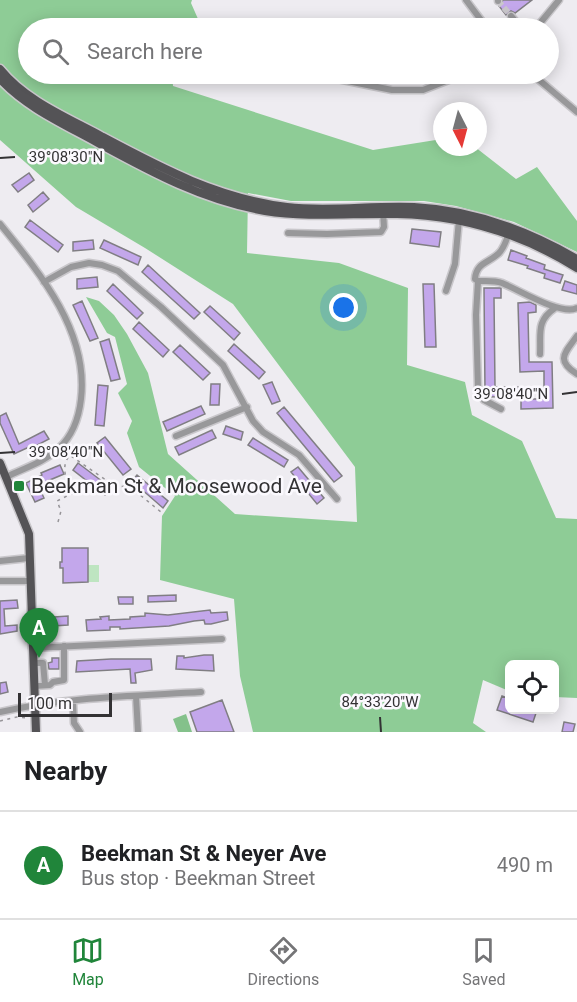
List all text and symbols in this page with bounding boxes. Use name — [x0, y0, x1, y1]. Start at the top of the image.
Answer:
search box — [18, 18, 559, 84]
icon: search — [39, 35, 72, 68]
text: Search here — [87, 39, 203, 64]
north arrow — [433, 102, 487, 156]
text: 39°08'30"N — [29, 148, 103, 166]
your location — [329, 293, 358, 322]
text: 39°08'40"N — [474, 385, 548, 403]
text: 39°08'40"N — [29, 443, 103, 461]
place label: Beekman St & Moosewood Ave — [31, 474, 322, 498]
marker: Beekman St & Moosewood Ave — [12, 479, 26, 493]
pin: A — [20, 608, 58, 658]
map controls — [505, 660, 559, 714]
button: locate — [505, 660, 559, 714]
scale bar — [18, 690, 112, 718]
text: 84°33'20"W — [342, 693, 418, 711]
text: 100 m — [27, 694, 72, 713]
text: Nearby — [24, 756, 107, 786]
text: Beekman St & Neyer Ave — [81, 841, 326, 866]
text: A — [37, 853, 50, 877]
text: 490 m — [497, 853, 553, 877]
text: Bus stop · Beekman Street — [81, 866, 315, 890]
tab: Map — [71, 934, 104, 989]
tab: Directions — [247, 934, 319, 989]
tab: Saved — [462, 934, 506, 989]

